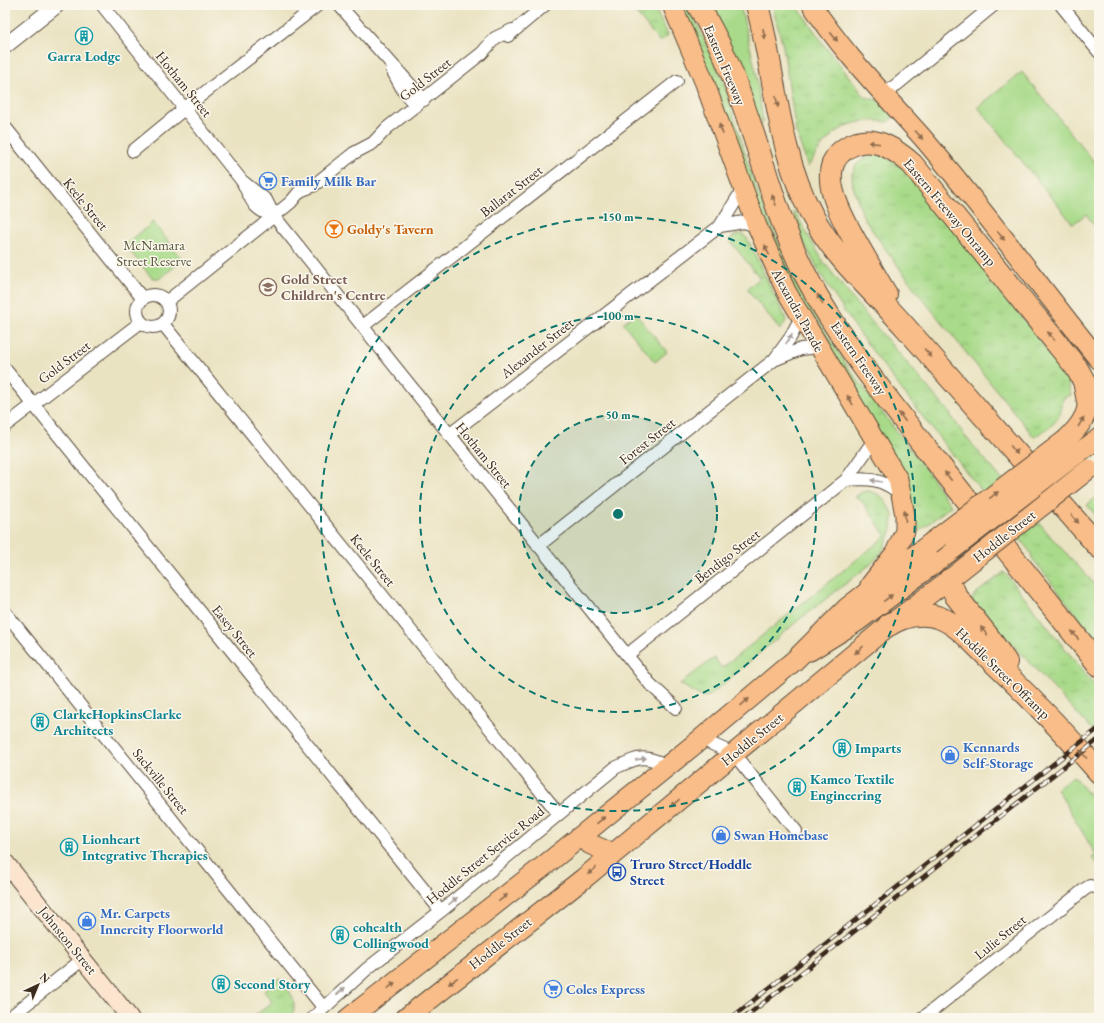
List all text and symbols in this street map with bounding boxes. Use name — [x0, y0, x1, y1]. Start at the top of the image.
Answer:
street label: Eastern Freeway — [700, 22, 750, 109]
building icon: Garra Lodge — [74, 26, 94, 46]
one-way arrow — [761, 28, 767, 40]
one-way arrow — [830, 31, 839, 42]
place label: Garra Lodge — [47, 47, 121, 65]
street label: Hotham Street — [152, 47, 217, 121]
street label: Gold Street — [395, 53, 455, 105]
one-way arrow — [774, 96, 780, 108]
one-way arrow — [718, 122, 724, 134]
one-way arrow — [915, 130, 924, 140]
one-way arrow — [868, 140, 880, 146]
street label: Eastern Freeway Onramp — [900, 154, 1000, 270]
street label: Ballarat Street — [476, 161, 546, 221]
supermarket icon: Family Milk Bar — [258, 171, 278, 191]
place label: Family Milk Bar — [281, 172, 377, 190]
street label: Keele Street — [59, 174, 113, 234]
one-way arrow — [770, 194, 776, 206]
text: 150 m — [602, 209, 634, 225]
bar icon: Goldy's Tavern — [324, 219, 344, 239]
place label: Goldy's Tavern — [347, 220, 434, 238]
one-way arrow — [996, 231, 1005, 242]
park label: McNamara Street Reserve — [117, 236, 192, 270]
one-way arrow — [764, 244, 770, 256]
street label: Alexandra Parade — [767, 264, 829, 355]
place label: Gold Street Children's Centre — [281, 270, 386, 304]
school or university icon: Gold Street Children's Centre — [258, 277, 278, 297]
one-way arrow — [816, 293, 823, 305]
text: 100 m — [602, 308, 634, 324]
street label: Alexander Street — [496, 313, 578, 383]
street label: Eastern Freeway — [827, 318, 892, 399]
one-way arrow — [1047, 331, 1056, 342]
one-way arrow — [785, 333, 792, 345]
street label: Gold Street — [34, 336, 94, 388]
one-way arrow — [923, 347, 932, 358]
one-way arrow — [847, 394, 854, 406]
text: 50 m — [605, 407, 631, 423]
one-way arrow — [897, 412, 906, 423]
street label: Forest Street — [615, 413, 679, 469]
one-way arrow — [1077, 416, 1084, 428]
street label: Hotham Street — [452, 418, 517, 492]
one-way arrow — [1009, 445, 1019, 455]
one-way arrow — [943, 470, 952, 481]
one-way arrow — [870, 478, 882, 484]
one-way arrow — [989, 491, 1000, 499]
street label: Hoddle Street — [969, 506, 1039, 566]
centre of rings — [611, 507, 625, 521]
one-way arrow — [902, 510, 908, 522]
one-way arrow — [1070, 515, 1079, 524]
street label: Bendigo Street — [691, 524, 764, 587]
street label: Keele Street — [346, 530, 400, 590]
one-way arrow — [883, 594, 894, 602]
street label: Easey Street — [208, 601, 262, 662]
street label: Hoddle Street Offramp — [952, 623, 1054, 723]
one-way arrow — [980, 626, 989, 637]
one-way arrow — [1070, 629, 1079, 640]
one-way arrow — [853, 646, 864, 655]
one-way arrow — [740, 698, 751, 707]
place label: ClarkeHopkinsClarke Architects — [52, 705, 182, 739]
street label: Hoddle Street — [717, 708, 787, 770]
building icon: ClarkeHopkinsClarke Architects — [30, 712, 50, 732]
building icon: Imparts — [832, 738, 852, 758]
place label: Kennards Self-Storage — [963, 738, 1033, 772]
place label: Imparts — [855, 739, 901, 757]
street label: Sackville Street — [129, 744, 193, 818]
shop icon: Kennards Self-Storage — [940, 745, 960, 765]
one-way arrow — [1078, 749, 1087, 759]
one-way arrow — [635, 756, 647, 762]
place label: Kameo Textile Engineering — [810, 770, 894, 804]
building icon: Kameo Textile Engineering — [787, 777, 807, 797]
one-way arrow — [669, 798, 680, 807]
street label: Hoddle Street Service Road — [422, 801, 548, 908]
one-way arrow — [596, 816, 607, 825]
shop icon: Swan Homebase — [711, 825, 731, 845]
place label: Swan Homebase — [734, 826, 828, 844]
place label: Lionheart Integrative Therapies — [82, 830, 208, 864]
building icon: Lionheart Integrative Therapies — [59, 837, 79, 857]
place label: Truro Street/Hoddle Street — [630, 855, 752, 889]
bus stop icon: Truro Street/Hoddle Street — [607, 862, 627, 882]
one-way arrow — [586, 867, 597, 876]
one-way arrow — [498, 894, 509, 903]
one-way arrow — [448, 897, 459, 905]
street label: Johnston Street — [34, 901, 101, 978]
place label: Mr. Carpets Innercity Floorworld — [100, 904, 224, 938]
street label: Lulie Street — [970, 910, 1030, 963]
shop icon: Mr. Carpets Innercity Floorworld — [77, 911, 97, 931]
street label: Hoddle Street — [465, 913, 535, 973]
place label: cohealth Collingwood — [353, 918, 429, 952]
building icon: cohealth Collingwood — [330, 925, 350, 945]
north arrow — [18, 965, 58, 1005]
text: N — [37, 970, 53, 986]
building icon: Second Story — [211, 974, 231, 994]
place label: Second Story — [234, 975, 311, 993]
one-way arrow — [448, 976, 459, 985]
supermarket icon: Coles Express — [543, 979, 563, 999]
place label: Coles Express — [566, 980, 645, 998]
one-way arrow — [385, 981, 396, 990]
one-way arrow — [336, 987, 346, 996]

